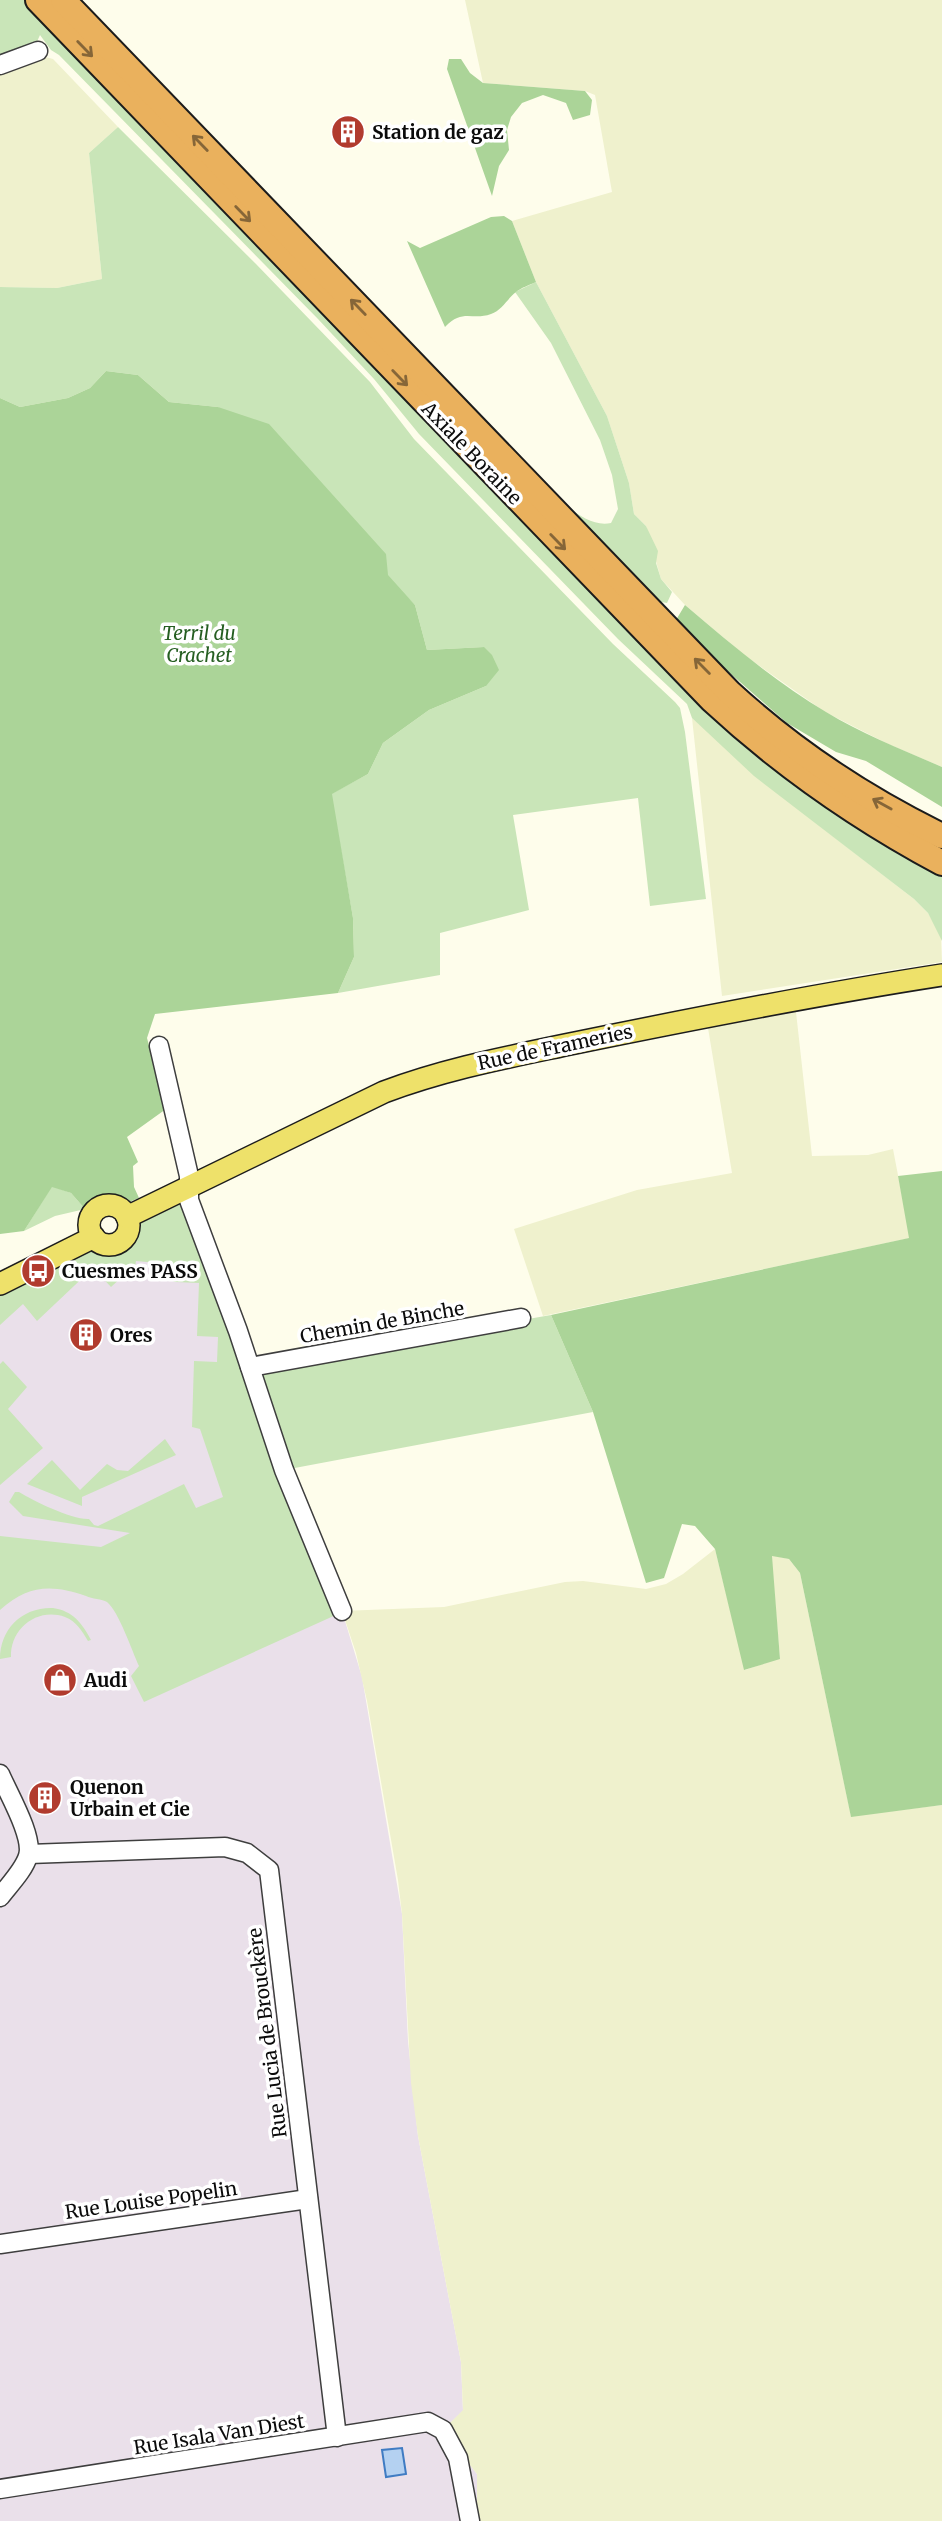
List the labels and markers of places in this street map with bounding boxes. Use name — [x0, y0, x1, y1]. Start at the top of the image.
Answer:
building icon: Station de gaz — [329, 113, 367, 151]
place label: Station de gaz — [372, 120, 504, 144]
bus stop icon: Cuesmes PASS — [19, 1252, 57, 1290]
place label: Cuesmes PASS — [62, 1259, 198, 1283]
building icon: Ores — [67, 1316, 105, 1354]
place label: Ores — [110, 1323, 153, 1347]
shop icon: Audi — [41, 1661, 79, 1699]
place label: Audi — [83, 1668, 128, 1692]
place label: Quenon Urbain et Cie — [70, 1775, 190, 1821]
building icon: Quenon Urbain et Cie — [26, 1779, 64, 1817]

